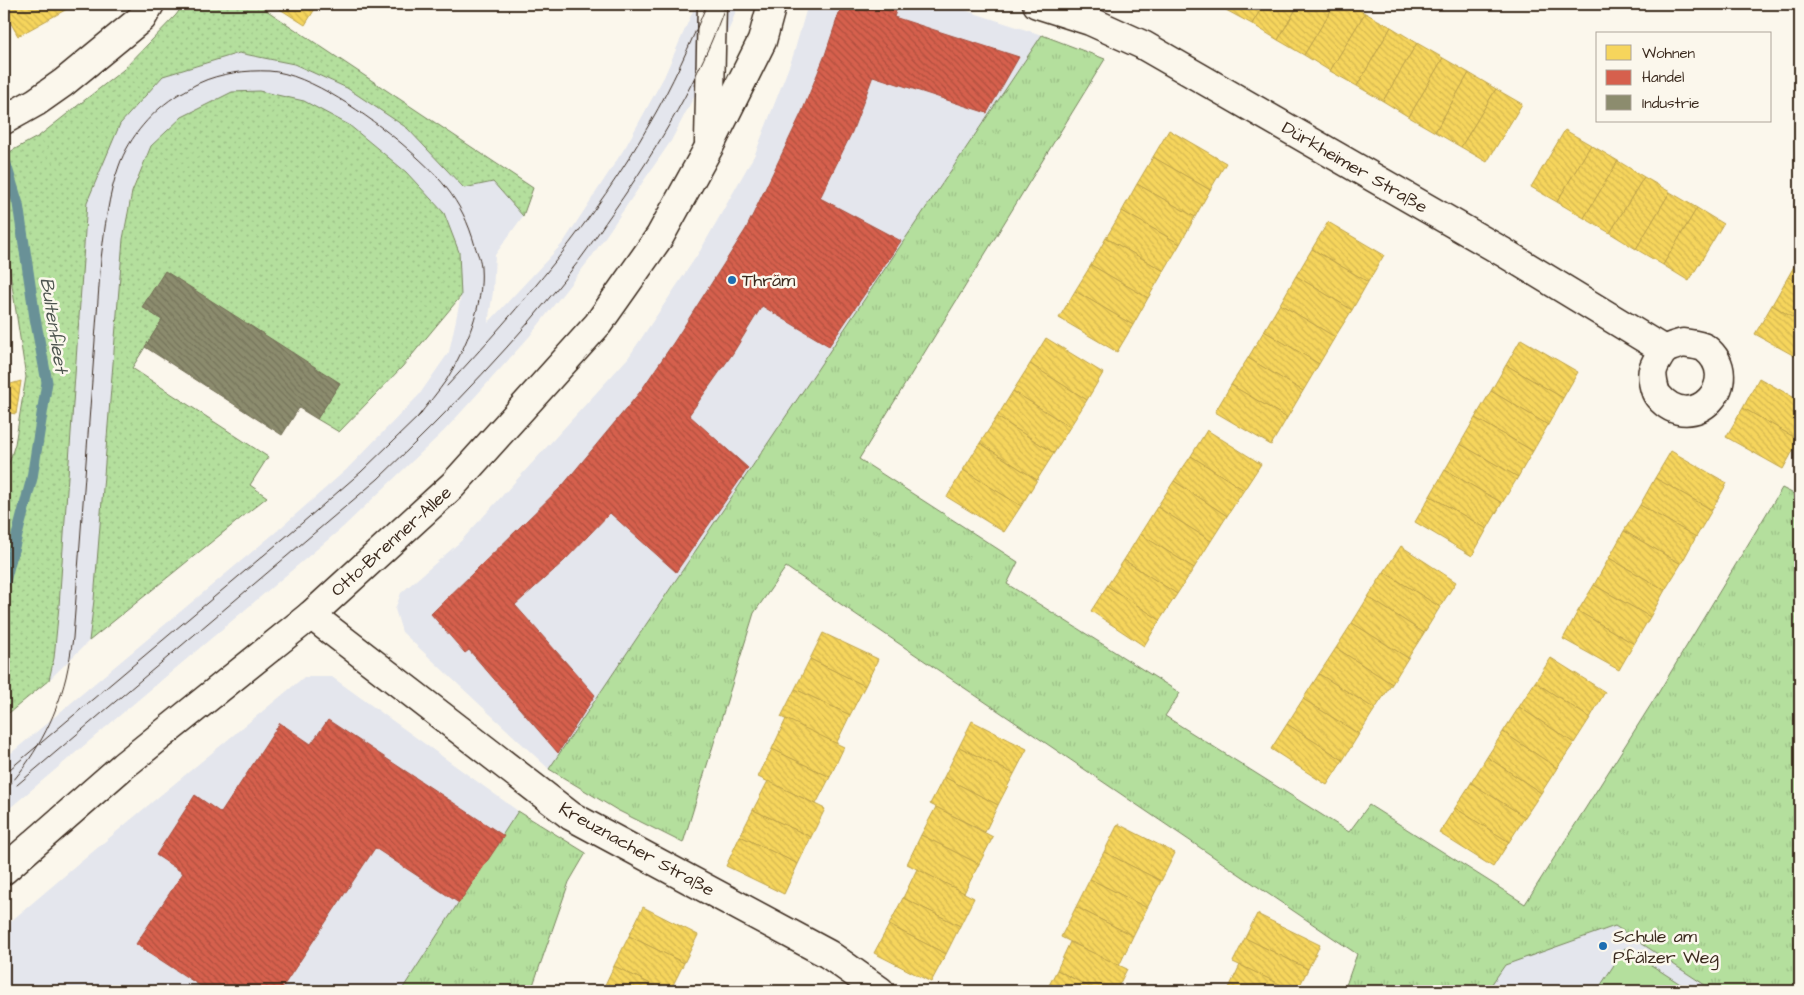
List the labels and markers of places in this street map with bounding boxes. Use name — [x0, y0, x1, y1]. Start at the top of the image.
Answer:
place label: Thräm — [742, 268, 795, 293]
marker: Thräm — [726, 274, 738, 286]
place label: Schule am Pfälzer Weg — [1613, 924, 1719, 971]
marker: Schule am Pfälzer Weg — [1597, 940, 1609, 952]

